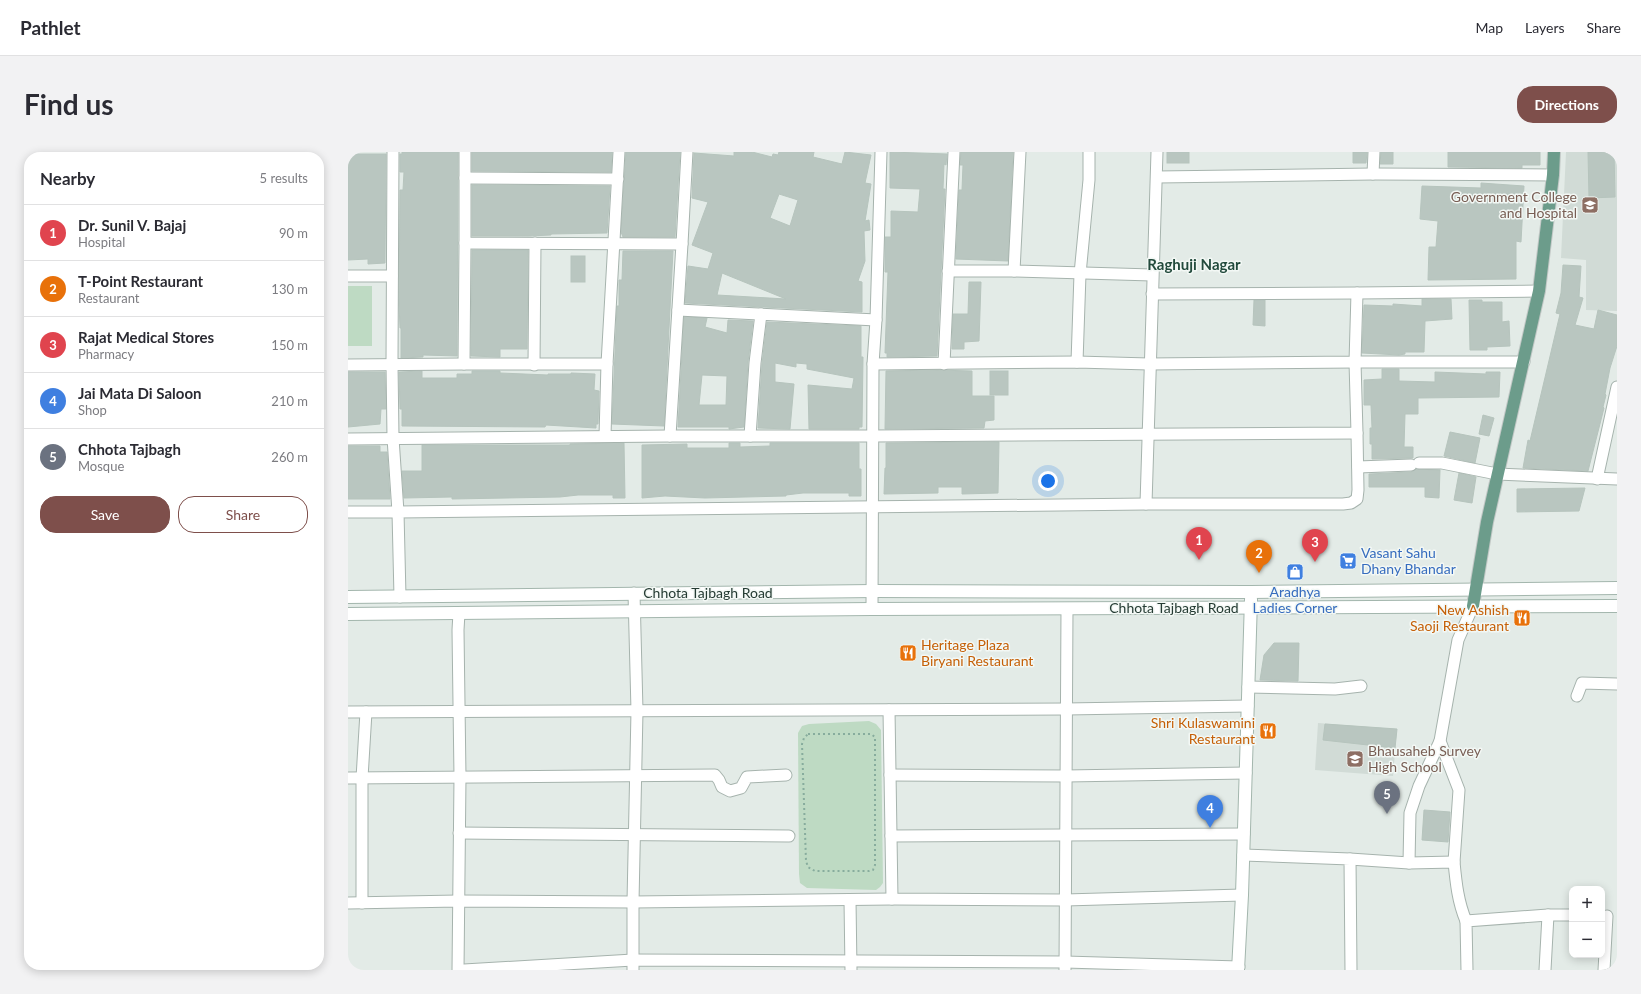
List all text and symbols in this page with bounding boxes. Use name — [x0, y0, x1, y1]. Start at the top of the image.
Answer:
text: Pathlet — [20, 16, 81, 39]
text: Map — [1475, 19, 1503, 36]
text: Layers — [1525, 19, 1565, 36]
text: Share — [1587, 19, 1621, 36]
button: Directions — [1517, 86, 1617, 123]
text: Find us — [24, 87, 114, 121]
text: Nearby — [40, 168, 95, 189]
text: 5 results — [260, 170, 308, 186]
place label: Government College and Hospital — [1451, 188, 1577, 221]
school or university icon: Government College and Hospital — [1580, 195, 1600, 215]
text: Dr. Sunil V. Bajaj — [78, 216, 186, 234]
text: 1 — [49, 225, 57, 241]
text: 90 m — [279, 225, 308, 241]
text: Hospital — [78, 234, 125, 250]
district label: Raghuji Nagar — [1147, 255, 1241, 273]
text: T-Point Restaurant — [78, 272, 203, 290]
text: 2 — [49, 281, 57, 297]
text: 130 m — [271, 281, 308, 297]
text: Restaurant — [78, 290, 140, 306]
text: Rajat Medical Stores — [78, 328, 214, 346]
text: 3 — [49, 337, 57, 353]
text: 150 m — [271, 337, 308, 353]
text: Pharmacy — [78, 346, 134, 362]
text: Jai Mata Di Saloon — [78, 384, 201, 402]
text: 4 — [49, 393, 57, 409]
text: 210 m — [271, 393, 308, 409]
text: Shop — [78, 402, 107, 418]
text: Chhota Tajbagh — [78, 440, 181, 458]
text: 5 — [49, 449, 57, 465]
text: 260 m — [271, 449, 308, 465]
text: Mosque — [78, 458, 124, 474]
your location — [1038, 471, 1058, 491]
button: Save — [40, 496, 170, 533]
button: Share — [178, 496, 308, 533]
pin: 1 — [1186, 527, 1212, 560]
pin: 3 — [1302, 529, 1328, 562]
pin: 2 — [1246, 540, 1272, 573]
place label: Vasant Sahu Dhany Bhandar — [1361, 544, 1456, 577]
supermarket icon: Vasant Sahu Dhany Bhandar — [1338, 551, 1358, 571]
shop icon: Aradhya Ladies Corner — [1285, 562, 1305, 582]
place label: Aradhya Ladies Corner — [1253, 583, 1337, 616]
street label: Chhota Tajbagh Road — [643, 584, 773, 601]
street label: Chhota Tajbagh Road — [1109, 599, 1239, 616]
place label: New Ashish Saoji Restaurant — [1410, 601, 1509, 634]
restaurant icon: New Ashish Saoji Restaurant — [1512, 608, 1532, 628]
place label: Heritage Plaza Biryani Restaurant — [921, 636, 1033, 669]
restaurant icon: Heritage Plaza Biryani Restaurant — [898, 643, 918, 663]
place label: Shri Kulaswamini Restaurant — [1151, 714, 1255, 747]
restaurant icon: Shri Kulaswamini Restaurant — [1258, 721, 1278, 741]
place label: Bhausaheb Survey High School — [1368, 742, 1482, 775]
school or university icon: Bhausaheb Survey High School — [1345, 749, 1365, 769]
pin: 5 — [1374, 781, 1400, 814]
pin: 4 — [1197, 795, 1223, 828]
map controls — [1569, 886, 1605, 958]
button: + — [1569, 886, 1605, 922]
button: − — [1569, 922, 1605, 958]

